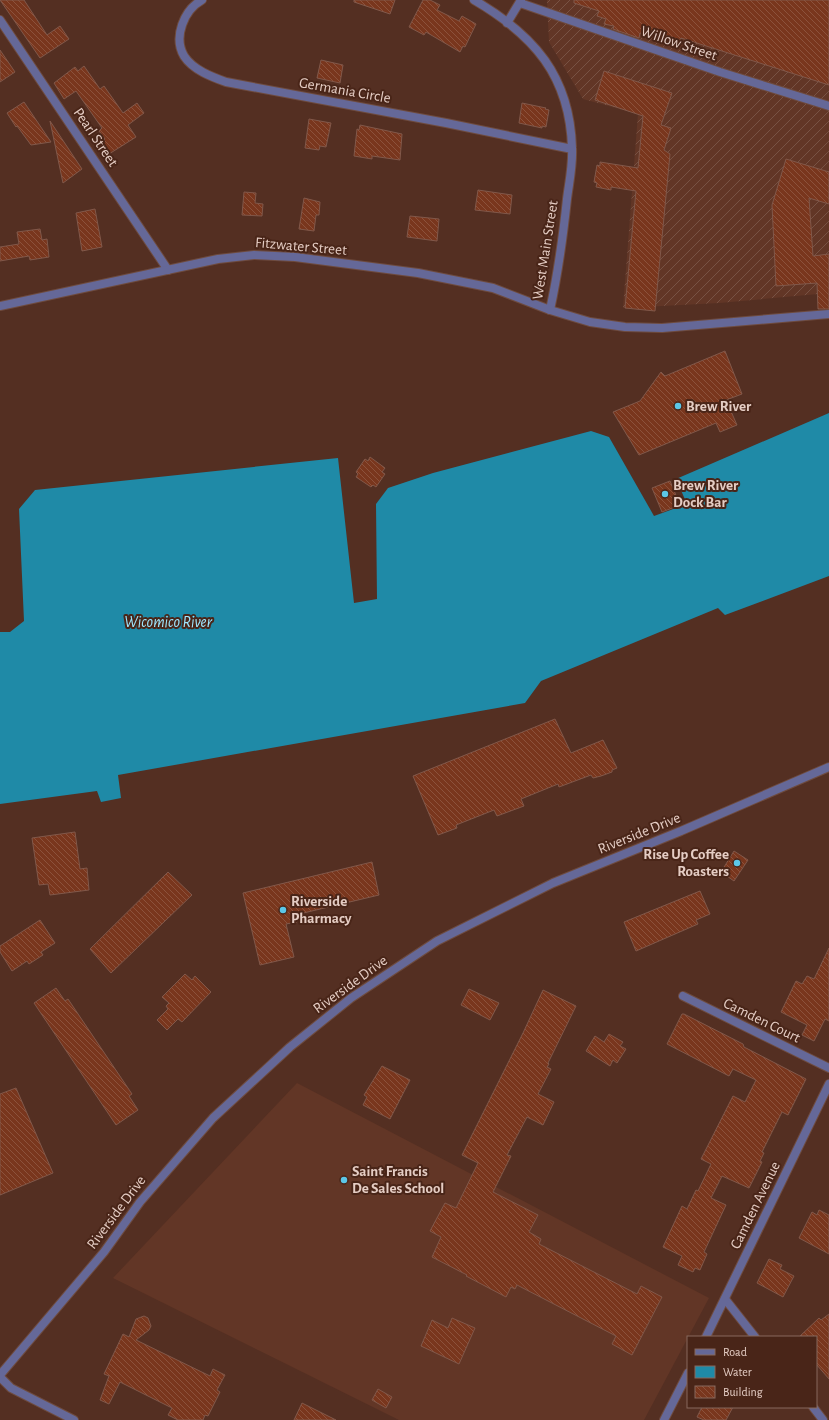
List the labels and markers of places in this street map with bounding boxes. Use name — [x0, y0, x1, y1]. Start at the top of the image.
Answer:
place label: Brew River — [686, 399, 752, 414]
marker: Brew River — [673, 401, 683, 411]
place label: Brew River Dock Bar — [673, 478, 739, 510]
marker: Brew River Dock Bar — [660, 489, 670, 499]
place label: Rise Up Coffee Roasters — [643, 847, 729, 879]
marker: Rise Up Coffee Roasters — [732, 858, 742, 868]
place label: Riverside Pharmacy — [291, 894, 352, 926]
marker: Riverside Pharmacy — [278, 905, 288, 915]
place label: Saint Francis De Sales School — [352, 1164, 444, 1196]
marker: Saint Francis De Sales School — [339, 1175, 349, 1185]

